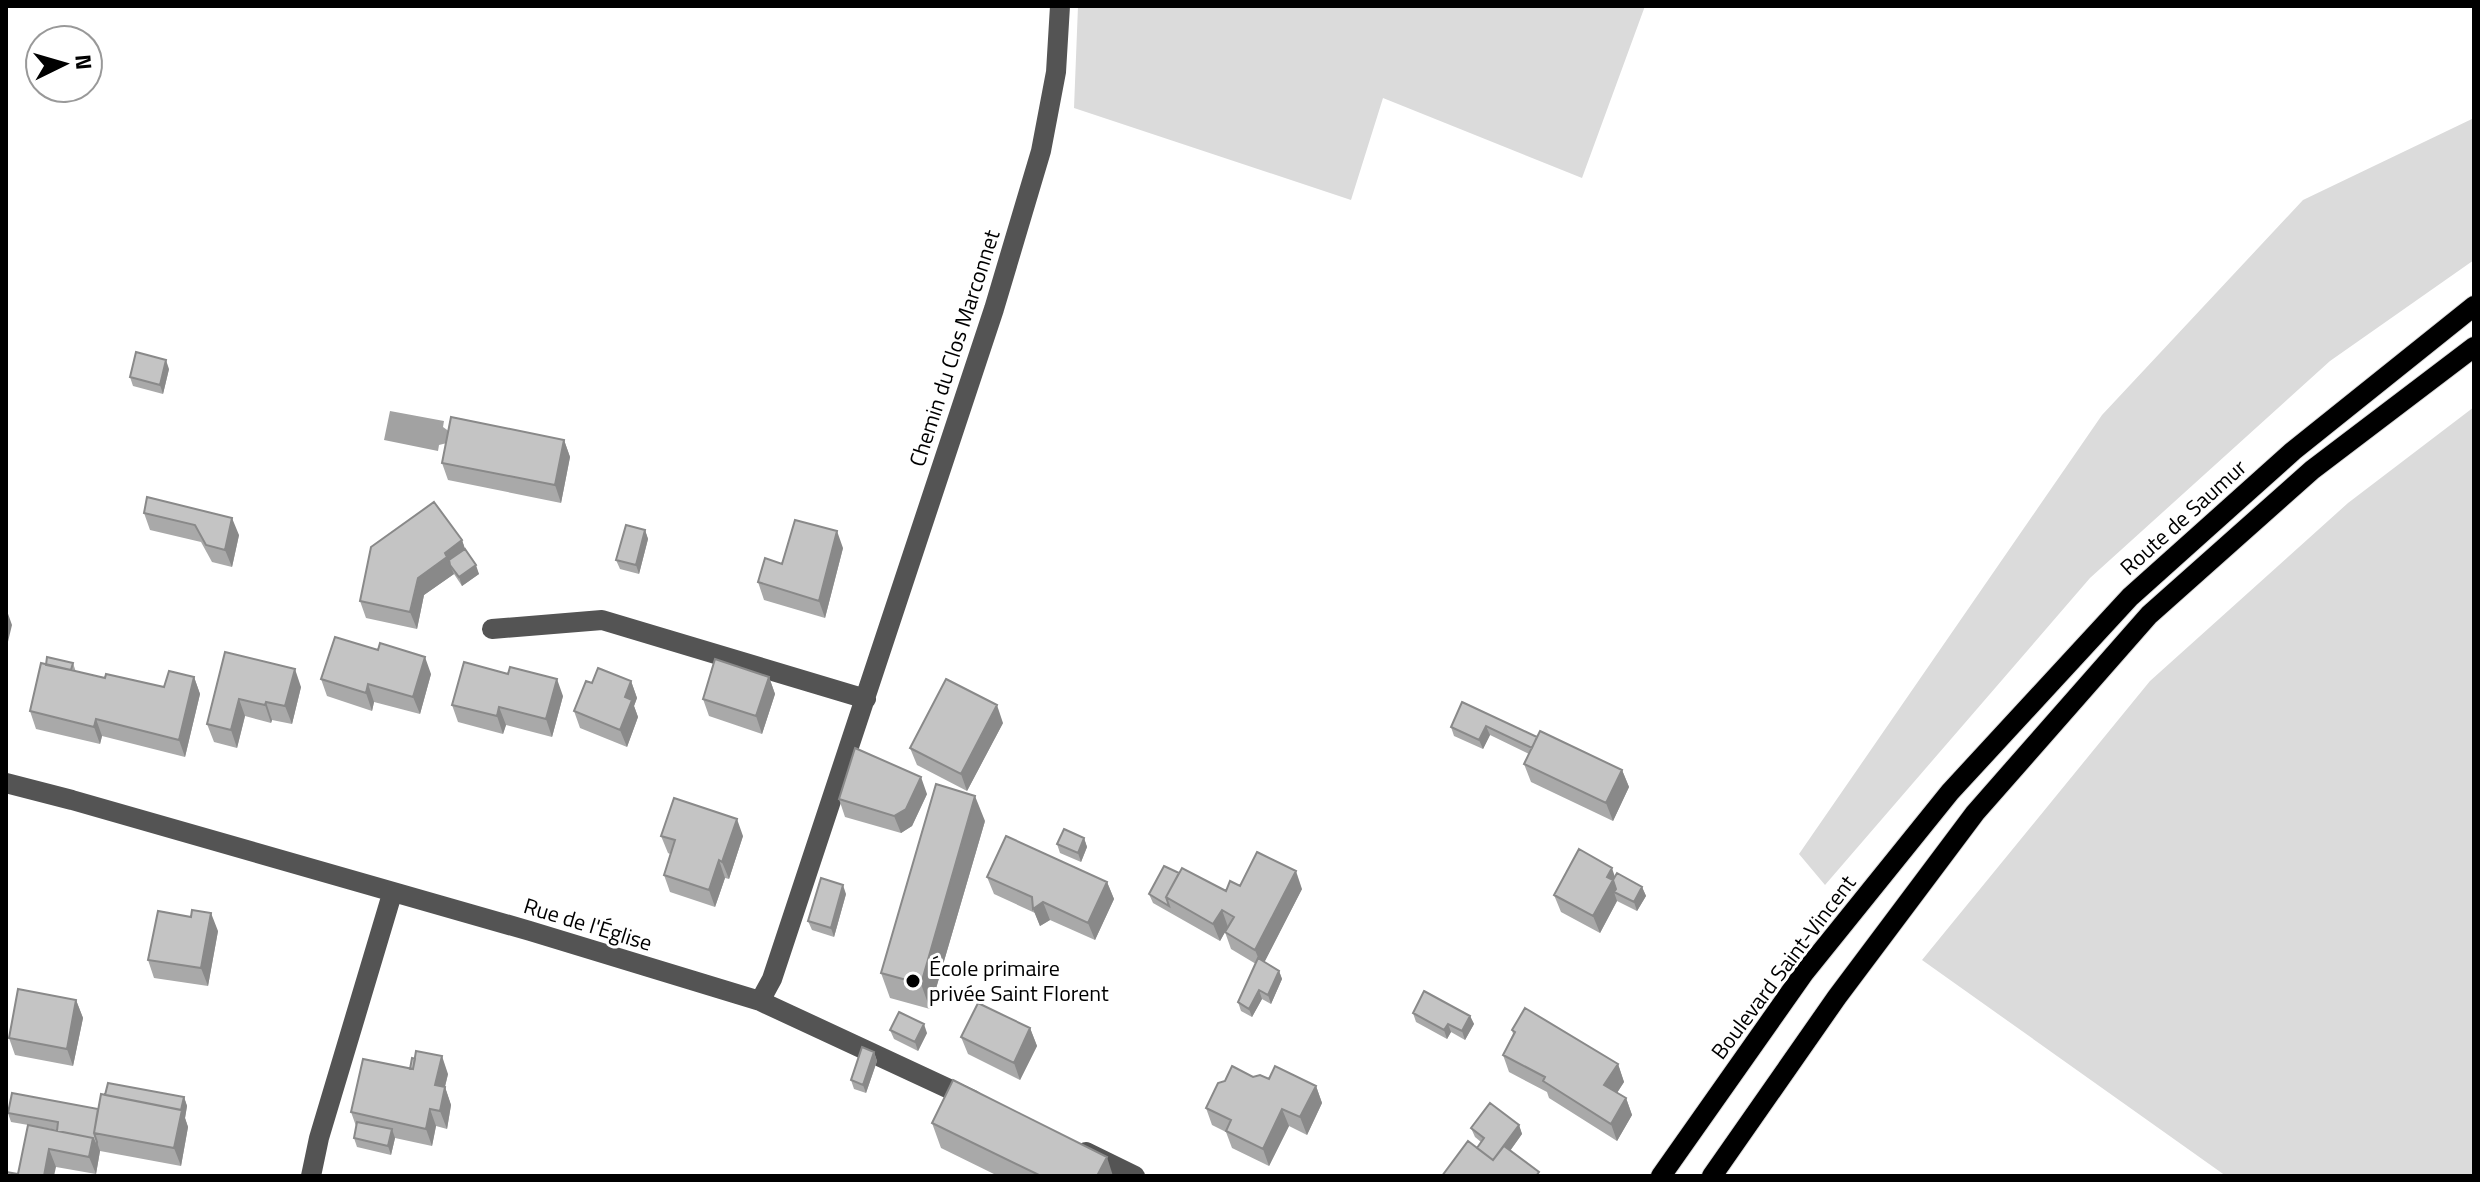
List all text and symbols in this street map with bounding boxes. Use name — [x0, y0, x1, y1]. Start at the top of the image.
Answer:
north arrow — [24, 24, 104, 104]
text: N — [66, 53, 102, 71]
street label: Chemin du Clos Marconnet — [900, 225, 1008, 471]
street label: Route de Saumur — [2112, 451, 2254, 583]
street label: Boulevard Saint-Vincent — [1702, 867, 1864, 1066]
street label: Rue de l'Église — [520, 888, 656, 960]
place label: École primaire privée Saint Florent — [929, 951, 1109, 1010]
marker: École primaire privée Saint Florent — [904, 972, 922, 990]

